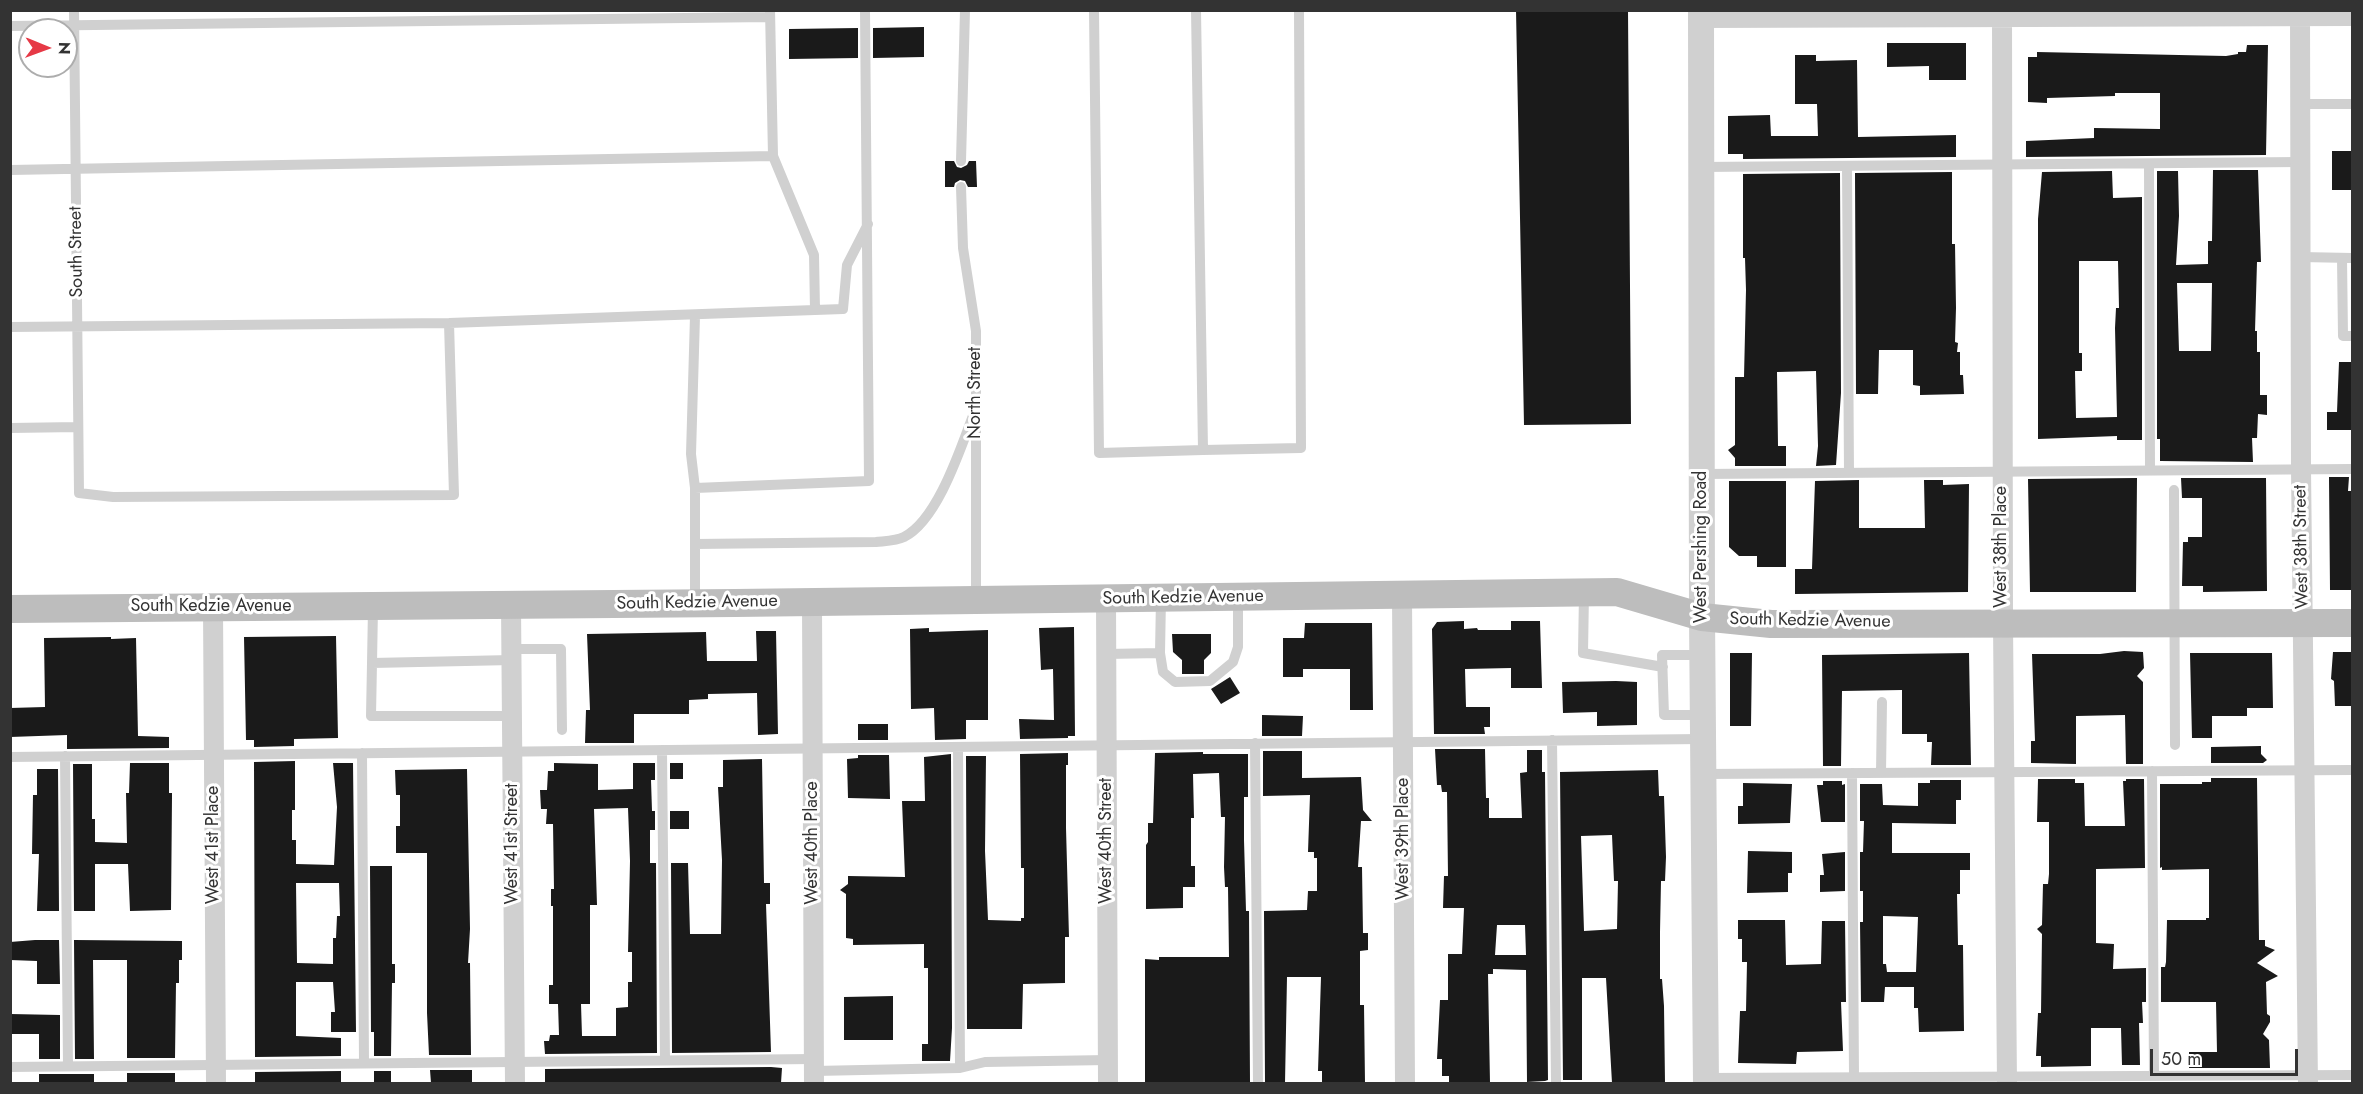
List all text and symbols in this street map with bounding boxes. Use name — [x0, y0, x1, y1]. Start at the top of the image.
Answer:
north arrow — [18, 18, 78, 78]
text: N — [53, 42, 76, 55]
street label: South Street — [65, 206, 89, 298]
street label: North Street — [965, 347, 987, 439]
street label: West Pershing Road — [1691, 471, 1713, 623]
street label: West 38th Street — [2290, 485, 2314, 609]
street label: West 38th Place — [1991, 486, 2013, 608]
street label: South Kedzie Avenue — [1102, 586, 1264, 610]
street label: South Kedzie Avenue — [616, 591, 778, 615]
street label: South Kedzie Avenue — [130, 596, 292, 618]
street label: South Kedzie Avenue — [1729, 609, 1891, 633]
street label: West 40th Street — [1096, 778, 1118, 904]
street label: West 39th Place — [1393, 778, 1415, 900]
street label: West 40th Place — [802, 781, 824, 905]
street label: West 41st Street — [502, 783, 524, 905]
street label: West 41st Place — [203, 786, 225, 904]
scale bar — [2153, 1037, 2302, 1075]
text: 50 m — [2161, 1046, 2201, 1072]

